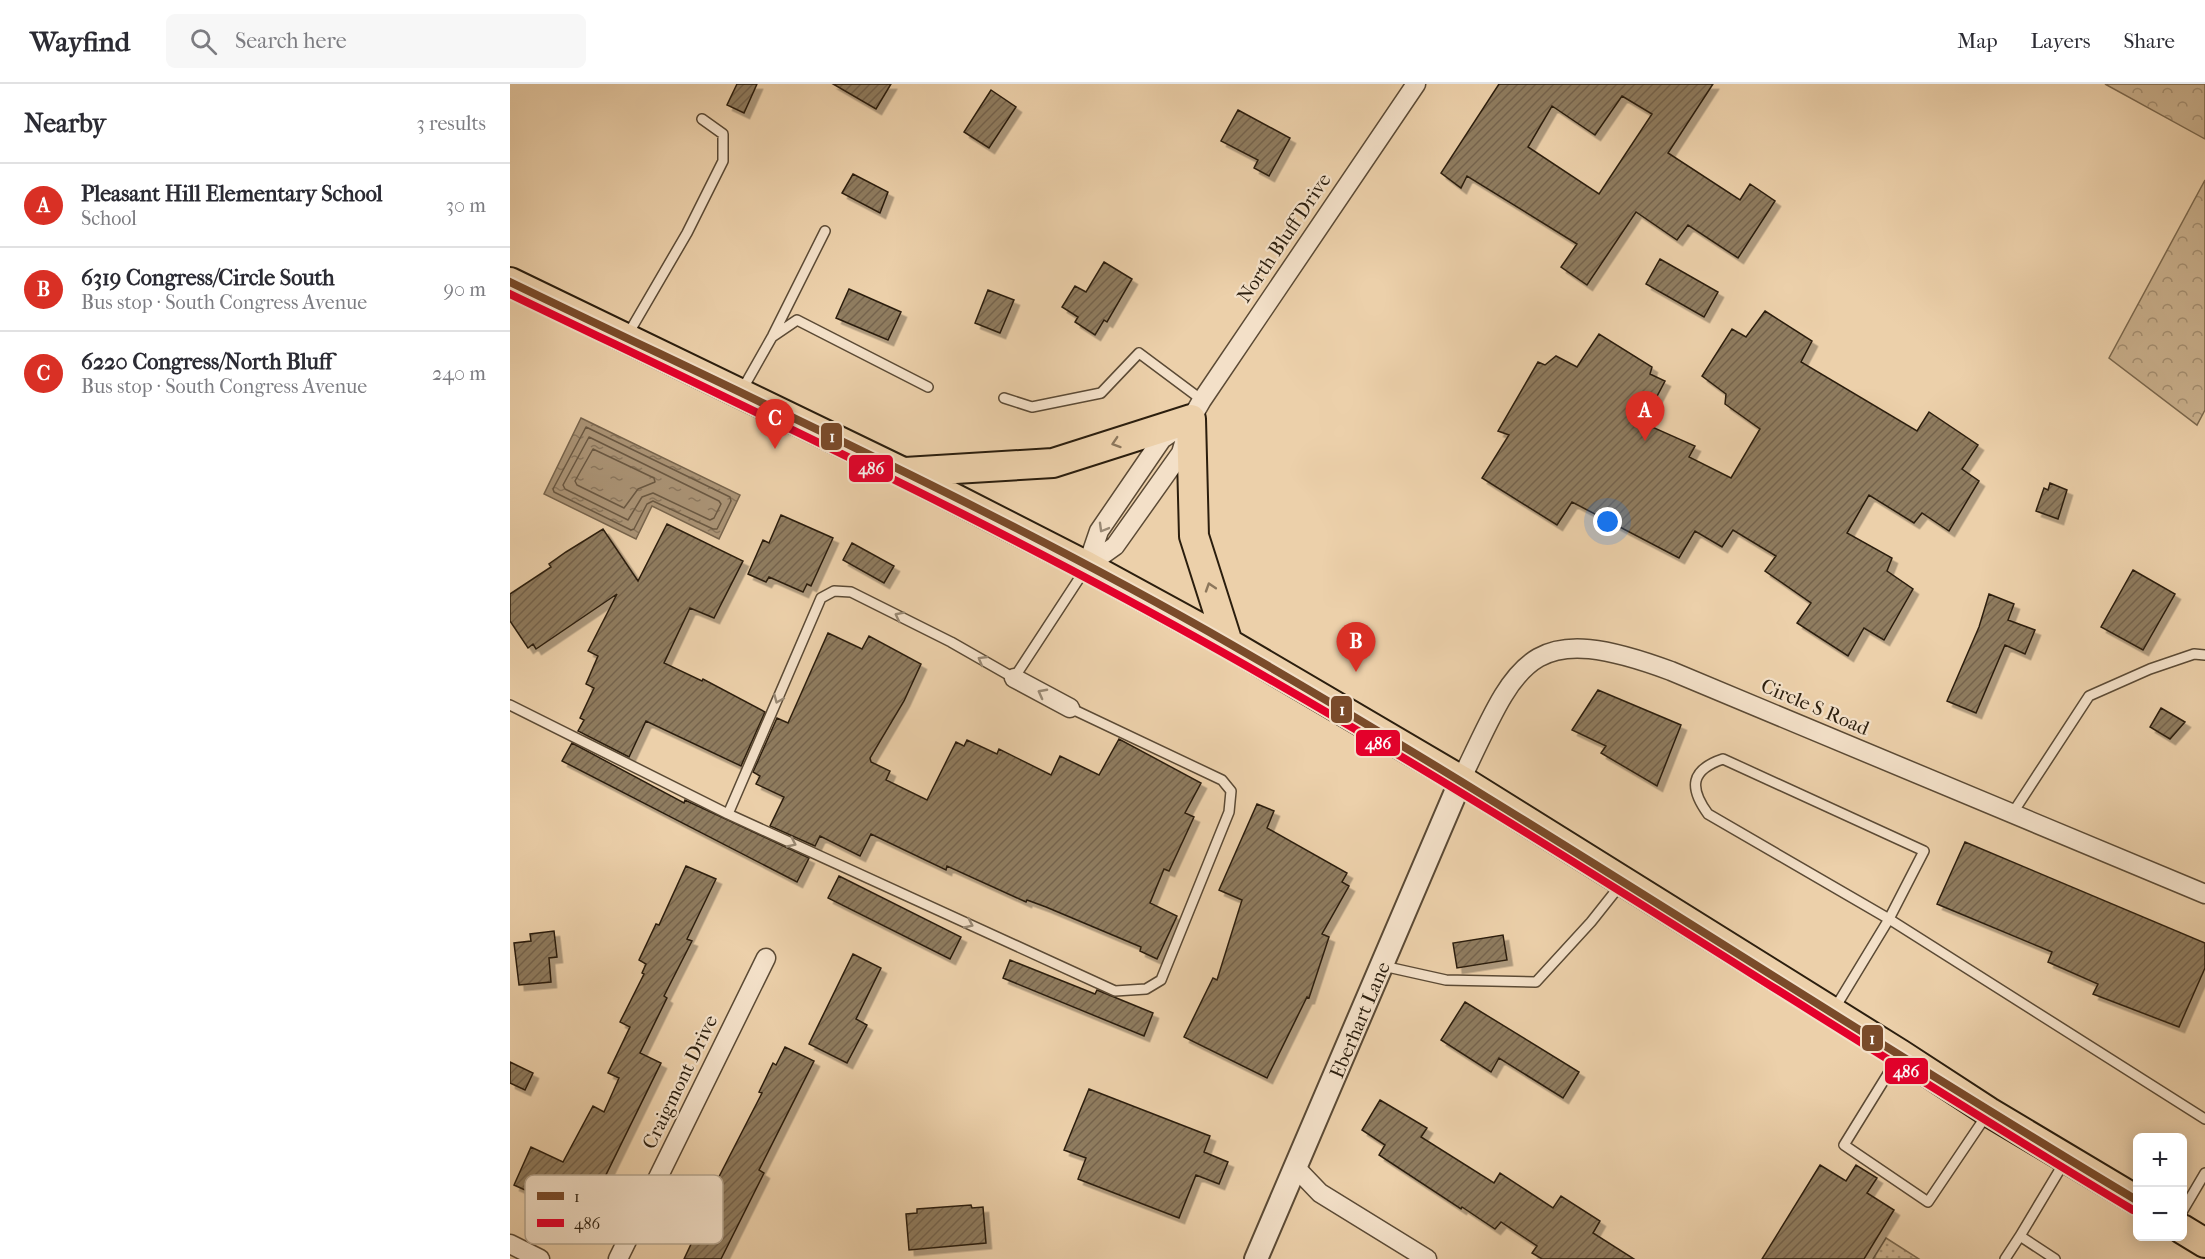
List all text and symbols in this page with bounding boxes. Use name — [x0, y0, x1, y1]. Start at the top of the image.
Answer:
search box — [166, 14, 586, 68]
text: Wayfind — [30, 25, 130, 58]
icon: search — [187, 25, 220, 58]
text: Search here — [235, 28, 347, 54]
text: Map — [1957, 29, 1998, 53]
text: Layers — [2031, 29, 2090, 53]
text: Share — [2123, 29, 2175, 53]
text: Nearby — [24, 108, 106, 139]
text: 3 results — [417, 112, 486, 135]
street label: North Bluff Drive — [1232, 169, 1336, 307]
text: Pleasant Hill Elementary School — [81, 181, 383, 207]
text: A — [37, 194, 50, 217]
text: 30 m — [446, 194, 486, 217]
text: School — [81, 207, 137, 230]
text: 6319 Congress/Circle South — [81, 265, 335, 291]
text: B — [37, 278, 50, 301]
text: 90 m — [444, 278, 486, 301]
text: Bus stop · South Congress Avenue — [81, 291, 367, 314]
text: 6220 Congress/North Bluff — [81, 349, 332, 375]
text: C — [37, 362, 50, 385]
text: 240 m — [432, 362, 486, 385]
text: Bus stop · South Congress Avenue — [81, 375, 367, 398]
pin: A — [1626, 392, 1664, 441]
pin: C — [756, 400, 794, 449]
line badge: 1 — [820, 422, 843, 451]
text: 1 — [829, 427, 835, 446]
one-way arrow — [1111, 436, 1122, 448]
line badge: 486 — [848, 454, 894, 483]
text: 486 — [857, 459, 884, 479]
your location — [1593, 507, 1622, 536]
one-way arrow — [1098, 522, 1110, 532]
one-way arrow — [1205, 582, 1217, 593]
one-way arrow — [894, 612, 905, 623]
pin: B — [1336, 622, 1376, 672]
one-way arrow — [978, 656, 989, 668]
street label: Circle S Road — [1758, 674, 1873, 741]
one-way arrow — [1038, 689, 1048, 700]
one-way arrow — [773, 692, 785, 703]
line badge: 1 — [1330, 695, 1353, 724]
text: 1 — [1339, 700, 1345, 719]
line badge: 486 — [1355, 729, 1401, 757]
text: 486 — [1364, 734, 1391, 754]
one-way arrow — [785, 836, 796, 848]
one-way arrow — [962, 917, 973, 929]
street label: Eberhart Lane — [1325, 958, 1395, 1082]
street label: Craigmont Drive — [638, 1011, 722, 1153]
line badge: 1 — [1861, 1024, 1884, 1052]
text: 1 — [1869, 1029, 1875, 1048]
line badge: 486 — [1884, 1057, 1929, 1085]
text: 486 — [1892, 1062, 1919, 1082]
map controls — [2133, 1133, 2187, 1241]
button: + — [2133, 1133, 2187, 1187]
legend — [525, 1175, 723, 1244]
text: 1 — [574, 1187, 580, 1206]
button: − — [2133, 1187, 2187, 1241]
text: 486 — [574, 1214, 600, 1233]

